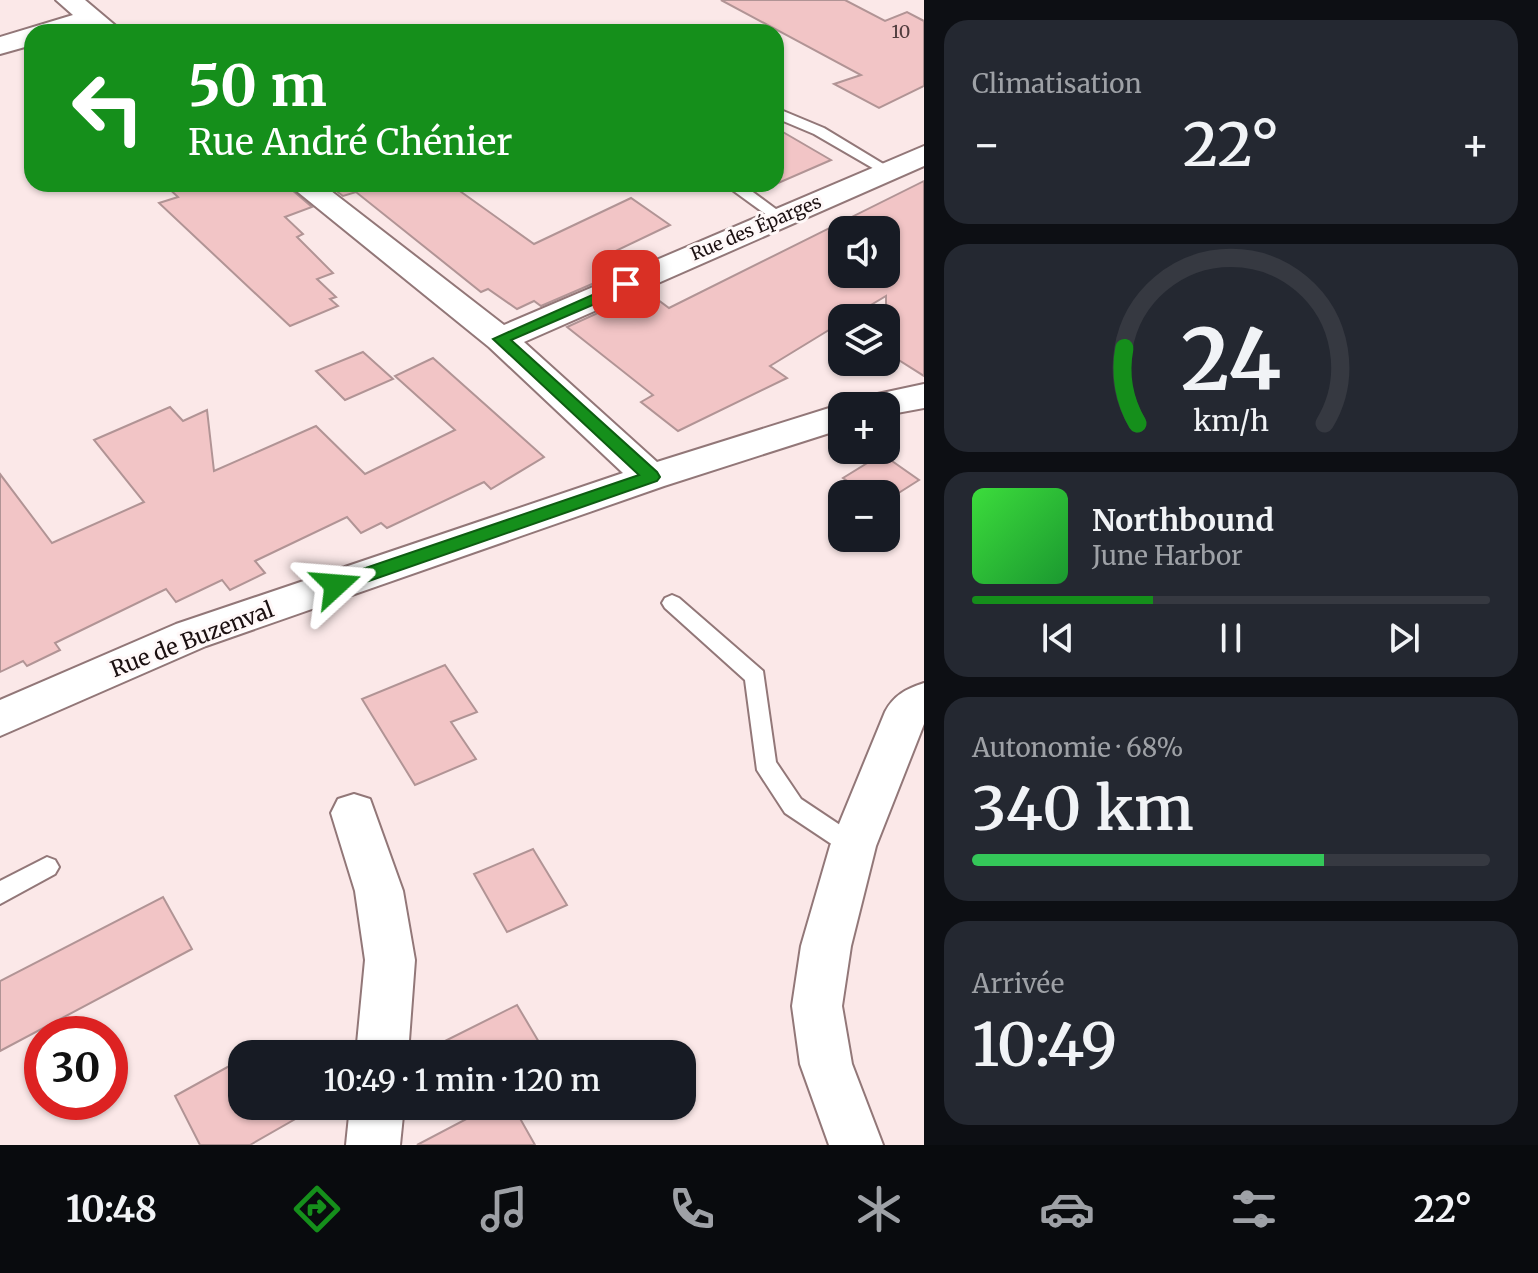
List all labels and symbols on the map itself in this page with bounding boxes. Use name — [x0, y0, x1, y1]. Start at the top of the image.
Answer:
house number: 10 — [892, 20, 910, 43]
street label: Rue des Éparges — [687, 190, 825, 265]
pin — [592, 250, 660, 318]
position arrow — [294, 543, 378, 627]
street label: Rue de Buzenval — [106, 595, 278, 683]
speed limit sign: 30 — [24, 1016, 128, 1120]

